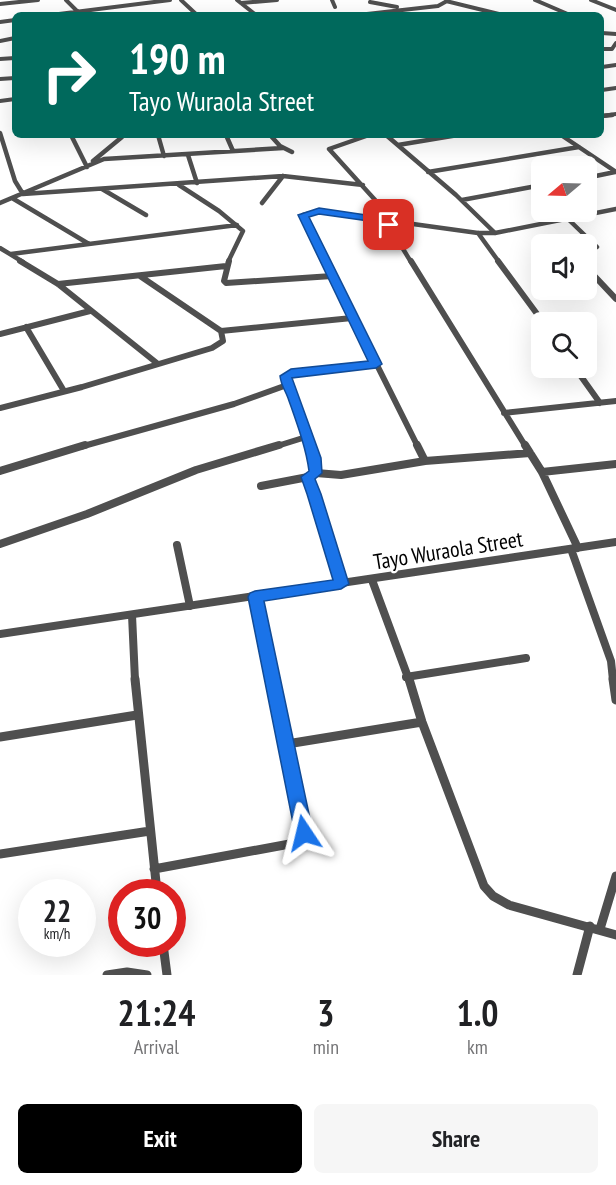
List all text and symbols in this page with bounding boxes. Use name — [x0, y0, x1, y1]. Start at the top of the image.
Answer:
text: 190 m — [129, 31, 226, 86]
icon: right — [30, 36, 108, 114]
text: Tayo Wuraola Street — [129, 84, 314, 118]
north arrow — [531, 156, 597, 222]
map controls — [531, 156, 597, 378]
pin — [363, 199, 414, 250]
icon: arrive — [372, 208, 405, 241]
button: sound — [531, 234, 597, 300]
button: search — [531, 312, 597, 378]
street label: Tayo Wuraola Street — [371, 524, 525, 576]
position arrow — [272, 801, 336, 865]
speed limit sign: 30 — [108, 879, 186, 957]
text: 22 — [43, 891, 71, 930]
text: km/h — [44, 924, 70, 943]
text: 21:24 — [117, 989, 195, 1036]
text: 3 — [317, 989, 334, 1036]
text: 1.0 — [456, 989, 498, 1036]
text: Arrival — [134, 1034, 179, 1060]
text: min — [313, 1034, 339, 1060]
text: km — [467, 1034, 488, 1060]
button: Exit — [18, 1104, 302, 1173]
button: Share — [314, 1104, 598, 1173]

